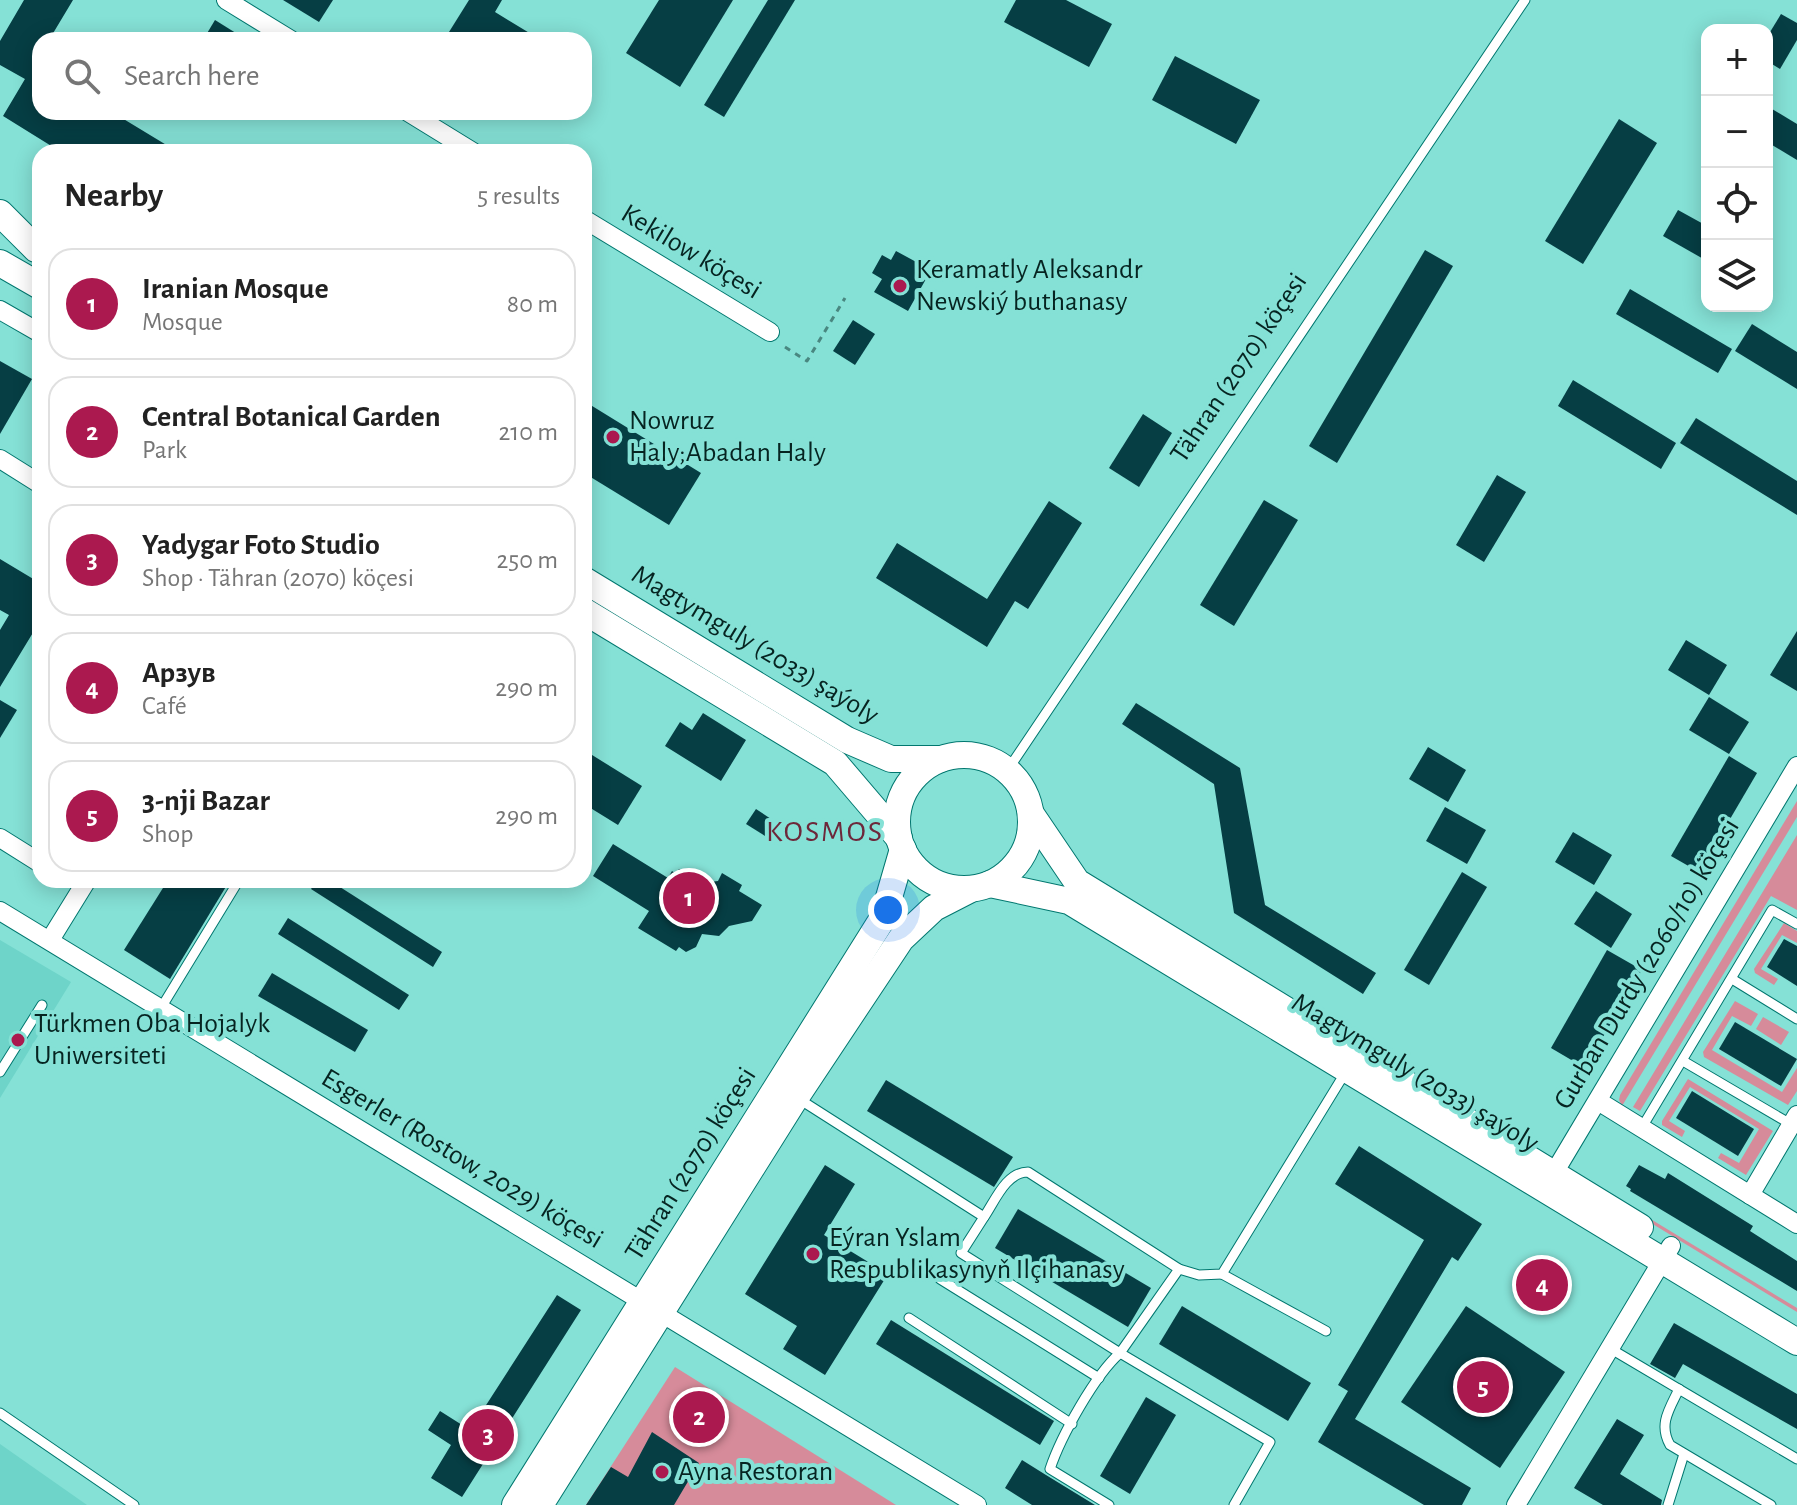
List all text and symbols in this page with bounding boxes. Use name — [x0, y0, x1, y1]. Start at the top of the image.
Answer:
map controls — [1701, 24, 1773, 312]
button: + — [1701, 24, 1773, 96]
search box — [32, 32, 592, 120]
icon: search — [60, 54, 104, 98]
text: Search here — [124, 61, 260, 91]
button: − — [1701, 96, 1773, 168]
button: locate — [1701, 168, 1773, 240]
text: Nearby — [64, 179, 163, 213]
text: 5 results — [477, 183, 560, 209]
street label: Kekilow köçesi — [616, 199, 766, 305]
button: layers — [1701, 240, 1773, 312]
place label: Keramatly Aleksandr Newskiý buthanasy — [916, 256, 1143, 316]
street label: Tähran (2070) köçesi — [1165, 268, 1313, 468]
text: Iranian Mosque — [142, 274, 329, 304]
marker: Keramatly Aleksandr Newskiý buthanasy — [891, 277, 909, 295]
text: 1 — [87, 291, 97, 317]
text: 80 m — [507, 291, 558, 317]
text: Mosque — [142, 309, 223, 335]
text: Central Botanical Garden — [142, 402, 441, 432]
place label: Nowruz Haly;Abadan Haly — [629, 407, 826, 467]
text: 2 — [86, 419, 98, 445]
text: 210 m — [498, 419, 558, 445]
marker: Nowruz Haly;Abadan Haly — [604, 428, 622, 446]
text: Park — [142, 437, 187, 463]
text: Yadygar Foto Studio — [142, 530, 380, 560]
text: 3 — [86, 547, 98, 573]
text: 250 m — [496, 547, 558, 573]
street label: Magtymguly (2033) şaýoly — [627, 560, 883, 730]
text: Shop · Tähran (2070) köçesi — [142, 565, 414, 591]
text: Арзув — [142, 658, 216, 688]
text: 4 — [85, 675, 99, 701]
text: 290 m — [495, 675, 558, 701]
text: Café — [142, 693, 187, 719]
text: 3-nji Bazar — [142, 786, 270, 816]
text: 5 — [86, 803, 98, 829]
text: 290 m — [495, 803, 558, 829]
street label: Gurban Durdy (2060/10) köçesi — [1549, 814, 1745, 1114]
district label: KOSMOS — [766, 817, 884, 847]
text: Shop — [142, 821, 194, 847]
pin: 1 — [663, 868, 715, 928]
your location — [868, 890, 908, 930]
street label: Magtymguly (2033) şaýoly — [1287, 988, 1543, 1158]
place label: Türkmen Oba Hojalyk Uniwersiteti — [34, 1010, 270, 1070]
marker: Türkmen Oba Hojalyk Uniwersiteti — [9, 1031, 27, 1049]
street label: Tähran (2070) köçesi — [620, 1063, 762, 1265]
street label: Esgerler (Rostow, 2029) köçesi — [316, 1064, 608, 1254]
place label: Eýran Yslam Respublikasynyň Ilçihanasy — [829, 1224, 1125, 1284]
marker: Eýran Yslam Respublikasynyň Ilçihanasy — [804, 1245, 822, 1263]
pin: 4 — [1516, 1255, 1568, 1315]
pin: 5 — [1457, 1357, 1509, 1417]
pin: 2 — [673, 1387, 725, 1447]
pin: 3 — [462, 1405, 514, 1465]
place label: Ayna Restoran — [678, 1458, 833, 1486]
marker: Ayna Restoran — [653, 1463, 671, 1481]

